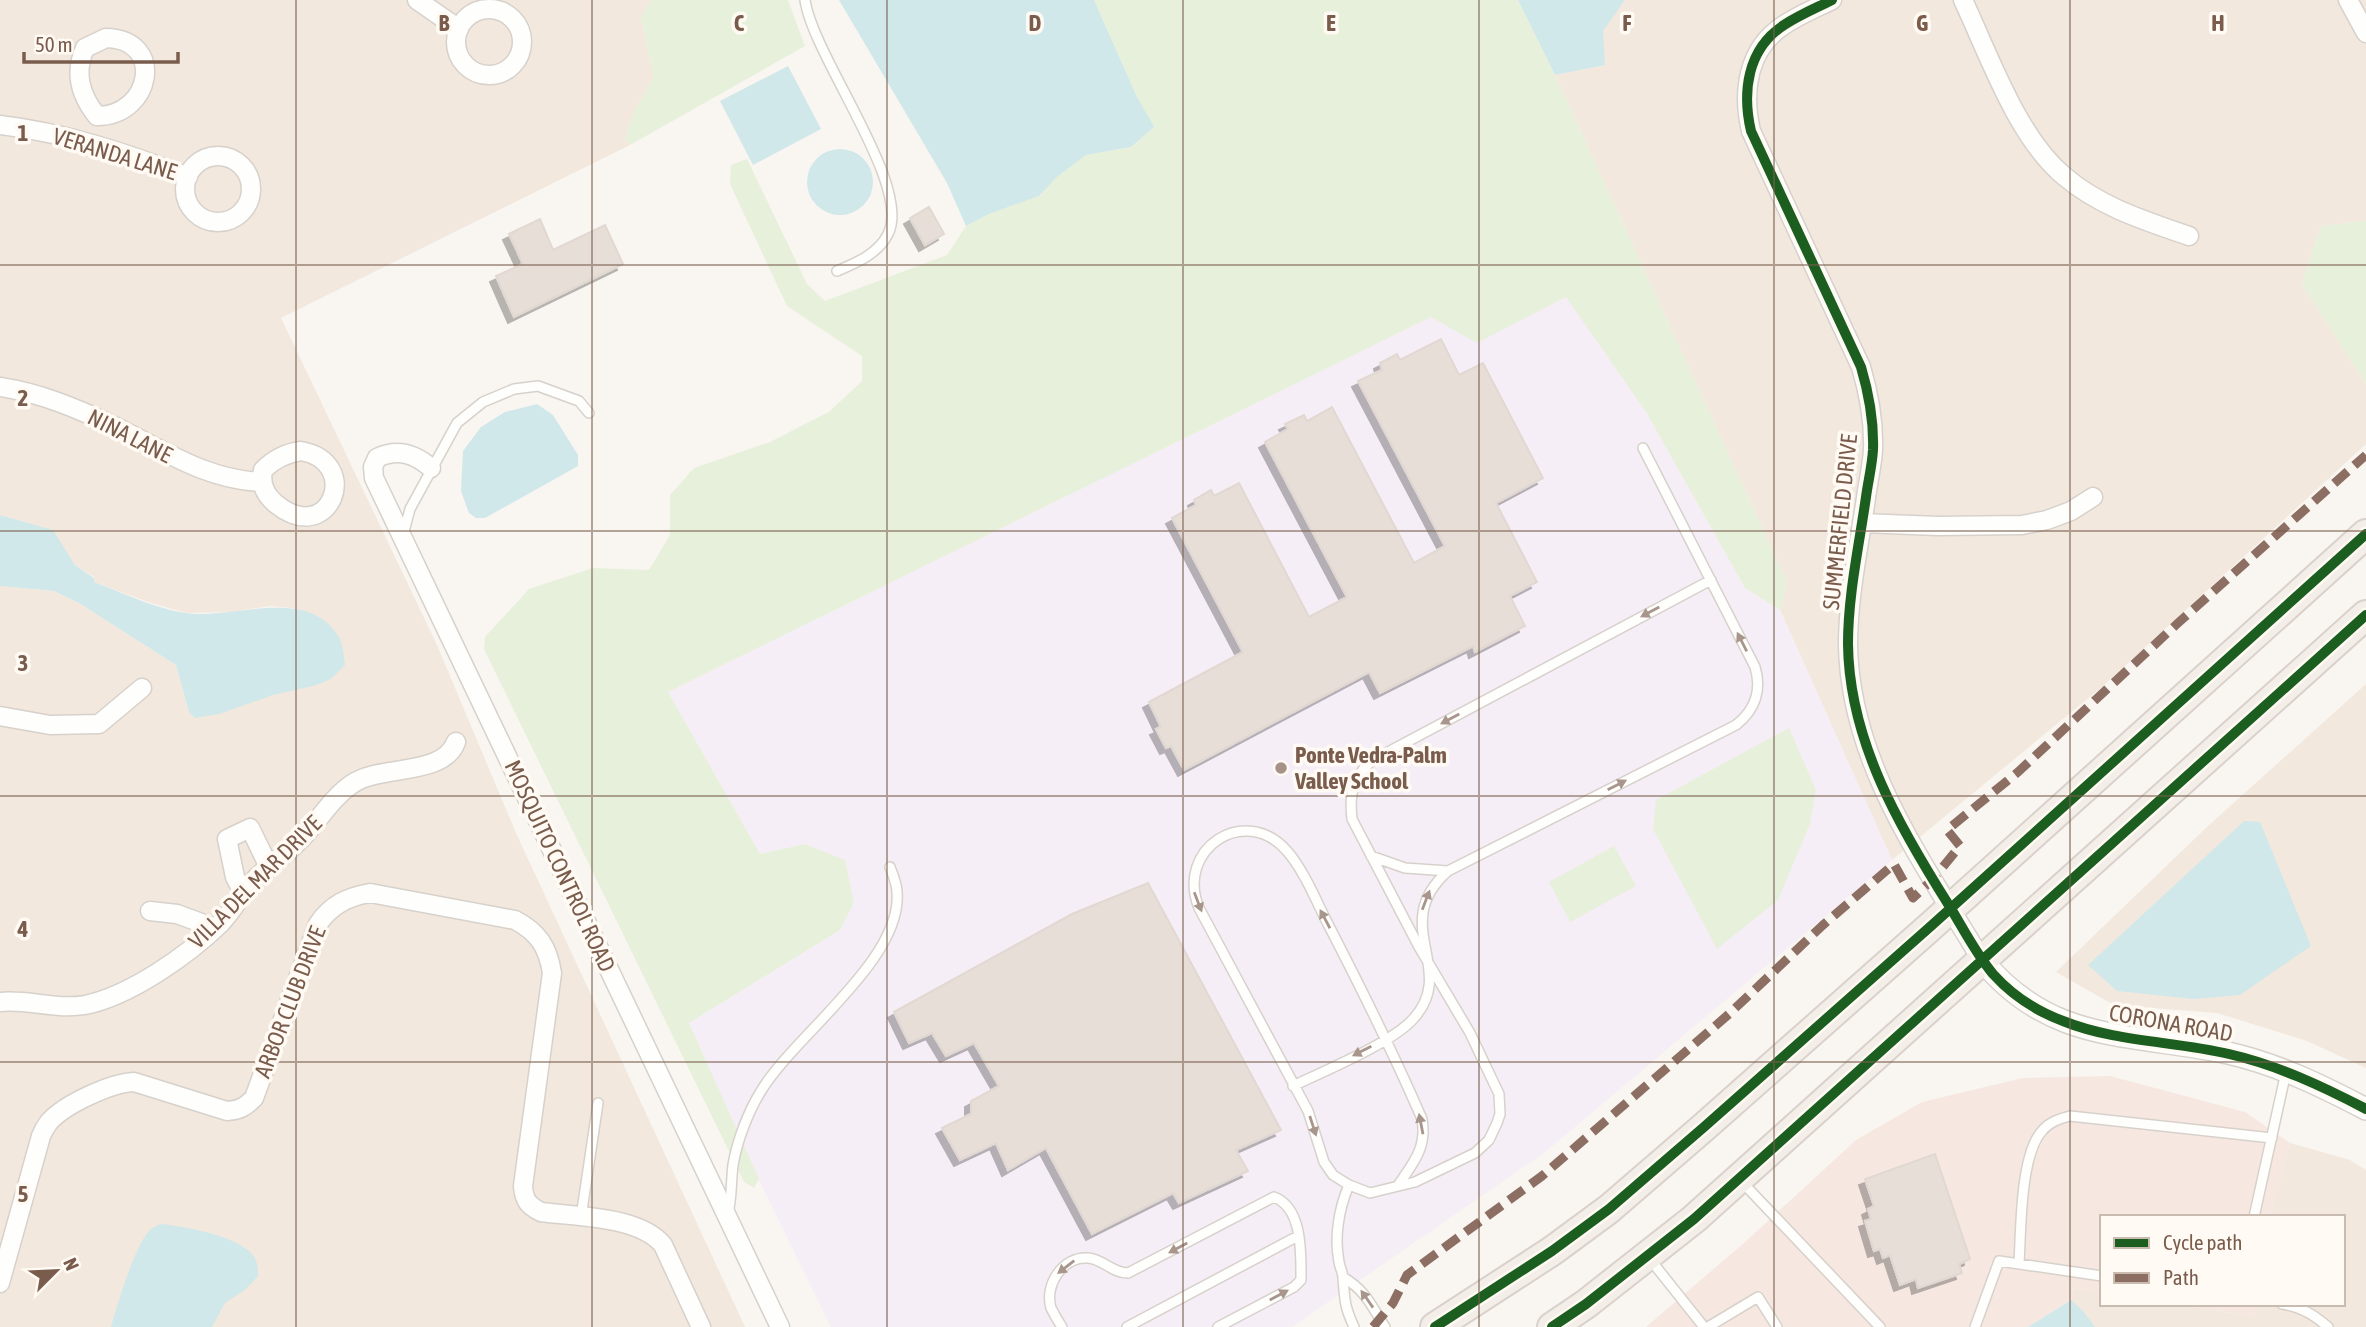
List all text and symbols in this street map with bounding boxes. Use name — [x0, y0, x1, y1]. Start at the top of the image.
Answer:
text: B — [439, 10, 450, 36]
text: C — [734, 10, 745, 36]
text: D — [1029, 10, 1042, 36]
text: E — [1326, 10, 1336, 36]
text: F — [1622, 10, 1632, 36]
text: G — [1916, 10, 1928, 36]
text: H — [2211, 10, 2225, 36]
scale bar — [24, 21, 178, 65]
text: 50 m — [35, 32, 73, 56]
text: 1 — [18, 120, 29, 146]
street label: VERANDA LANE — [50, 123, 180, 185]
text: 2 — [18, 385, 28, 411]
street label: NINA LANE — [84, 404, 177, 468]
street label: SUMMERFIELD DRIVE — [1818, 433, 1862, 611]
one-way arrow — [1640, 606, 1660, 618]
one-way arrow — [1737, 631, 1749, 651]
text: 3 — [18, 650, 28, 676]
one-way arrow — [1440, 713, 1459, 725]
place label: Ponte Vedra-Palm Valley School — [1294, 742, 1447, 794]
street label: MOSQUITO CONTROL ROAD — [500, 756, 620, 976]
marker: Ponte Vedra-Palm Valley School — [1273, 760, 1289, 776]
one-way arrow — [1607, 779, 1627, 790]
street label: VILLA DEL MAR DRIVE — [183, 810, 327, 954]
one-way arrow — [1421, 890, 1432, 911]
one-way arrow — [1193, 892, 1204, 913]
one-way arrow — [1319, 909, 1331, 928]
text: 4 — [17, 916, 29, 942]
street label: ARBOR CLUB DRIVE — [249, 922, 331, 1081]
street label: CORONA ROAD — [2107, 999, 2235, 1047]
one-way arrow — [1352, 1045, 1372, 1057]
one-way arrow — [1416, 1113, 1427, 1135]
one-way arrow — [1308, 1116, 1319, 1137]
text: 5 — [18, 1181, 29, 1207]
legend — [2100, 1215, 2345, 1306]
text: Cycle path — [2163, 1230, 2242, 1254]
north arrow — [21, 1236, 91, 1306]
one-way arrow — [1168, 1241, 1188, 1253]
text: N — [59, 1254, 84, 1274]
one-way arrow — [1057, 1260, 1076, 1274]
text: Path — [2163, 1265, 2199, 1289]
one-way arrow — [1269, 1289, 1289, 1301]
one-way arrow — [1360, 1290, 1374, 1308]

